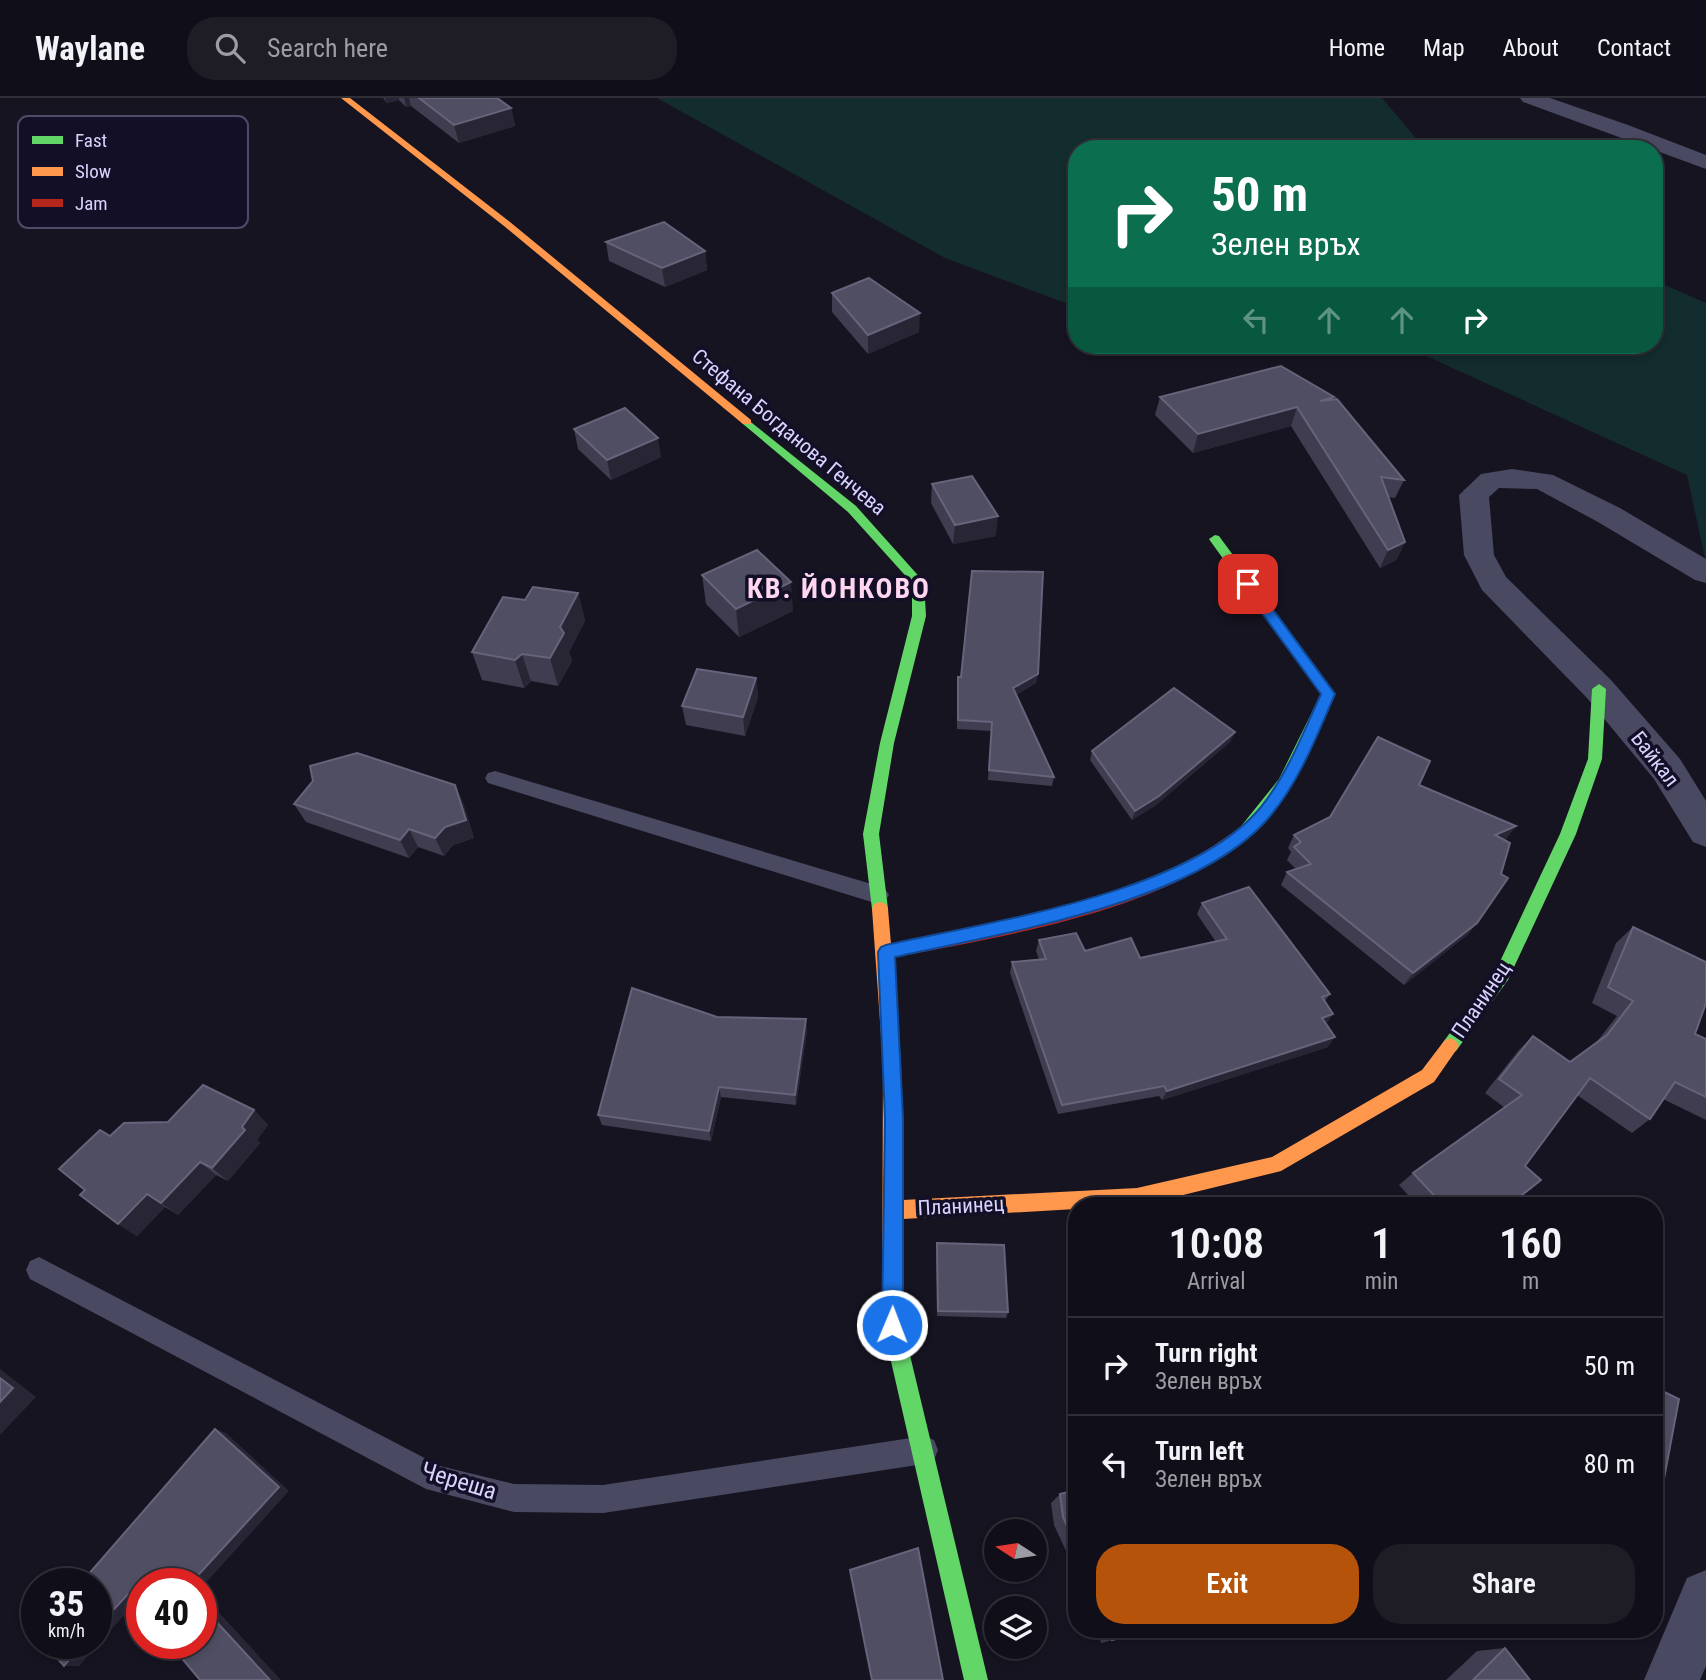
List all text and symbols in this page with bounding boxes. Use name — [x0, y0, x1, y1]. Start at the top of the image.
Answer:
search box — [187, 17, 677, 80]
text: Waylane — [35, 29, 145, 68]
icon: search — [211, 29, 249, 67]
text: Search here — [267, 33, 388, 63]
text: Home — [1329, 34, 1385, 62]
text: Map — [1423, 34, 1465, 62]
text: About — [1503, 34, 1559, 62]
text: Contact — [1597, 34, 1671, 62]
legend — [18, 116, 248, 228]
text: Fast — [75, 129, 107, 152]
text: Slow — [75, 160, 111, 183]
text: 50 m — [1211, 166, 1308, 223]
icon: right — [1096, 168, 1187, 259]
text: Jam — [75, 192, 108, 215]
text: Зелен връх — [1211, 225, 1361, 263]
icon: left — [1237, 301, 1275, 339]
icon: ahead — [1310, 301, 1348, 339]
icon: ahead — [1383, 301, 1421, 339]
icon: right — [1456, 301, 1494, 339]
street label: Стефана Богданова Генчева — [687, 344, 891, 520]
pin — [1218, 554, 1278, 614]
icon: arrive — [1229, 565, 1267, 603]
district label: КВ. ЙОНКОВО — [747, 572, 931, 605]
street label: Байкал — [1626, 727, 1684, 791]
street label: Планинец — [1447, 957, 1515, 1043]
street label: Планинец — [917, 1192, 1005, 1220]
text: 10:08 — [1169, 1219, 1264, 1268]
text: 1 — [1371, 1219, 1392, 1268]
text: 160 — [1499, 1219, 1562, 1268]
text: Arrival — [1187, 1268, 1246, 1295]
text: min — [1365, 1268, 1398, 1295]
text: m — [1522, 1268, 1539, 1295]
position arrow — [855, 1288, 929, 1362]
text: Turn right — [1155, 1338, 1257, 1368]
icon: right — [1096, 1347, 1134, 1385]
text: 50 m — [1584, 1351, 1635, 1381]
text: Зелен връх — [1155, 1368, 1262, 1395]
text: Turn left — [1155, 1436, 1244, 1466]
icon: left — [1096, 1445, 1134, 1483]
text: 80 m — [1584, 1449, 1635, 1479]
street label: Череша — [418, 1456, 500, 1506]
text: Зелен връх — [1155, 1466, 1262, 1493]
north arrow — [984, 1519, 1046, 1582]
map controls — [984, 1519, 1047, 1659]
button: Exit — [1096, 1544, 1359, 1624]
button: Share — [1373, 1544, 1635, 1624]
speed limit sign: 40 — [126, 1568, 217, 1659]
text: 35 — [49, 1584, 84, 1625]
button: layers — [984, 1596, 1047, 1659]
text: km/h — [48, 1620, 85, 1641]

